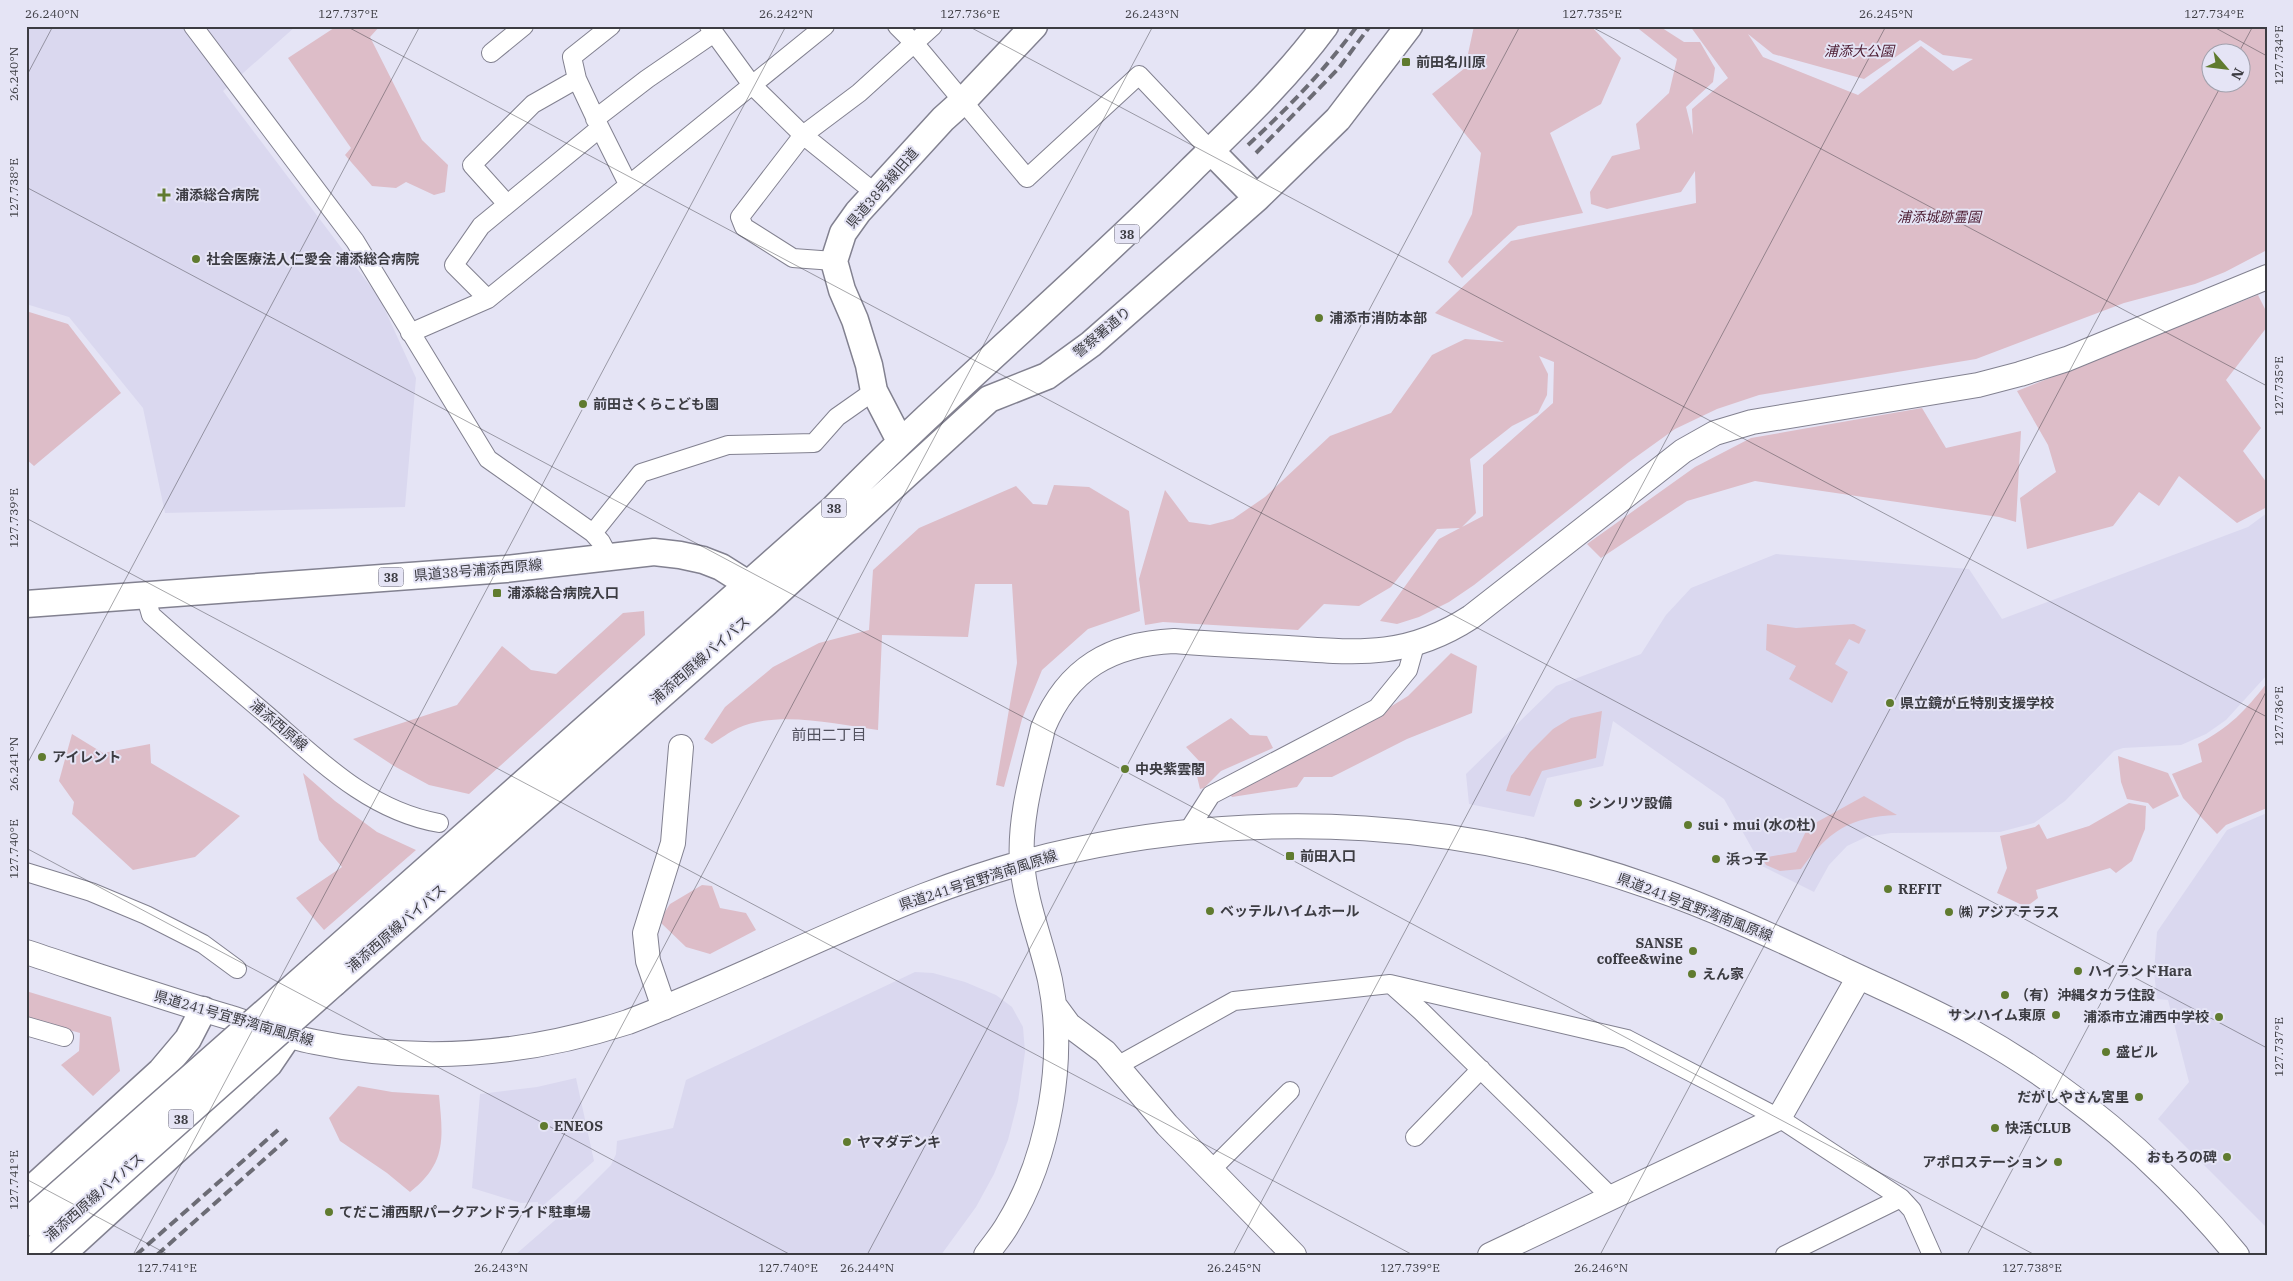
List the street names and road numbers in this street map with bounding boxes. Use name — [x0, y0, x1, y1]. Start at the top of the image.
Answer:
street label: 県道38号線旧道 — [842, 144, 922, 232]
road number: 38 — [1114, 224, 1140, 243]
street label: 警察署通り — [1069, 303, 1135, 361]
road number: 38 — [822, 498, 846, 518]
street label: 県道38号浦添西原線 — [413, 555, 543, 585]
road number: 38 — [378, 568, 404, 586]
street label: 浦添西原線バイパス — [647, 612, 753, 708]
street label: 浦添西原線 — [246, 696, 312, 754]
street label: 県道241号宜野湾南風原線 — [897, 846, 1059, 914]
street label: 県道241号宜野湾南風原線 — [1615, 869, 1775, 945]
street label: 浦添西原線バイパス — [343, 880, 449, 976]
street label: 県道241号宜野湾南風原線 — [152, 987, 316, 1049]
road number: 38 — [168, 1110, 194, 1128]
street label: 浦添西原線バイパス — [41, 1149, 147, 1245]

